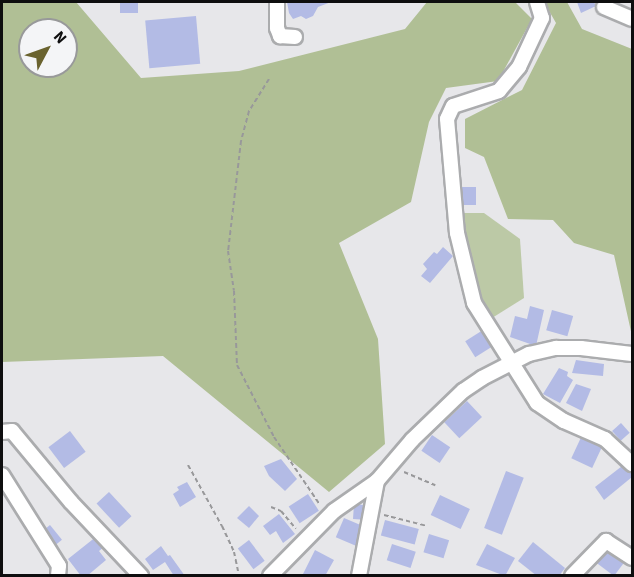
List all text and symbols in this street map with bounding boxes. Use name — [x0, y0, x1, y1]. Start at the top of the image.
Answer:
north arrow — [18, 18, 78, 78]
text: N — [48, 26, 72, 49]

